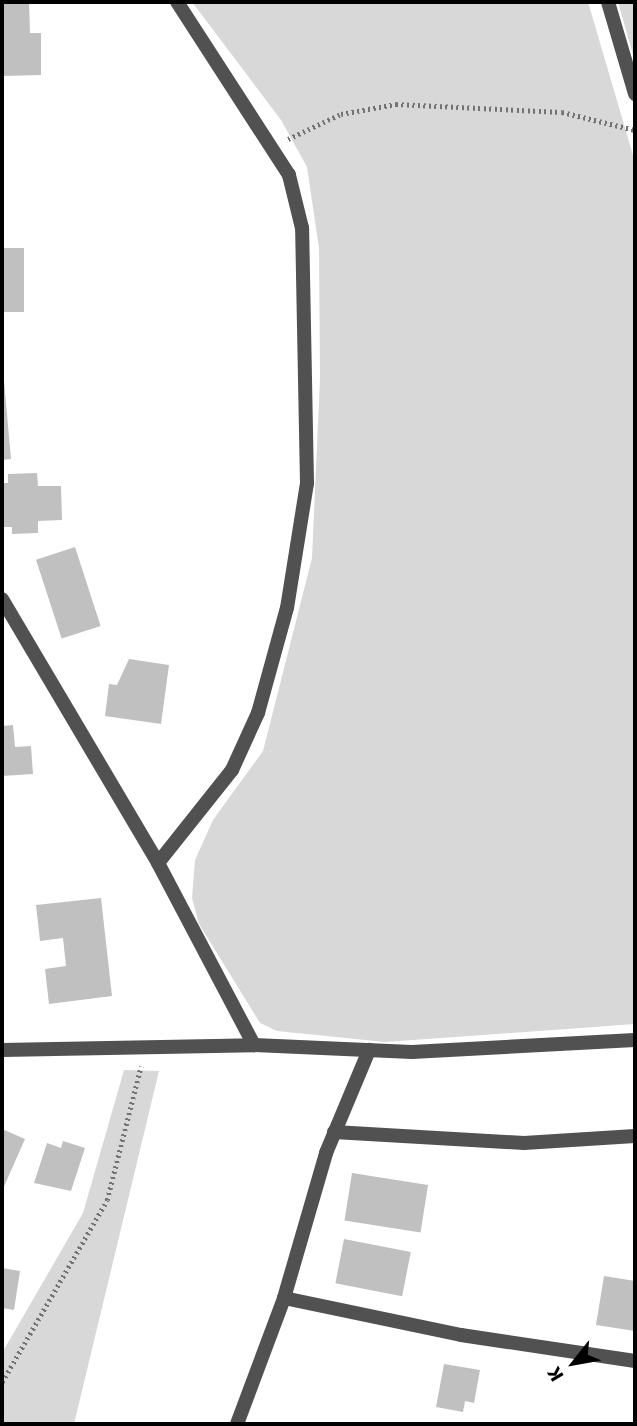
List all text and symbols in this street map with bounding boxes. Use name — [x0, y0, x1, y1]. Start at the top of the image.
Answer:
north arrow — [539, 1328, 609, 1398]
text: K — [543, 1363, 569, 1385]

